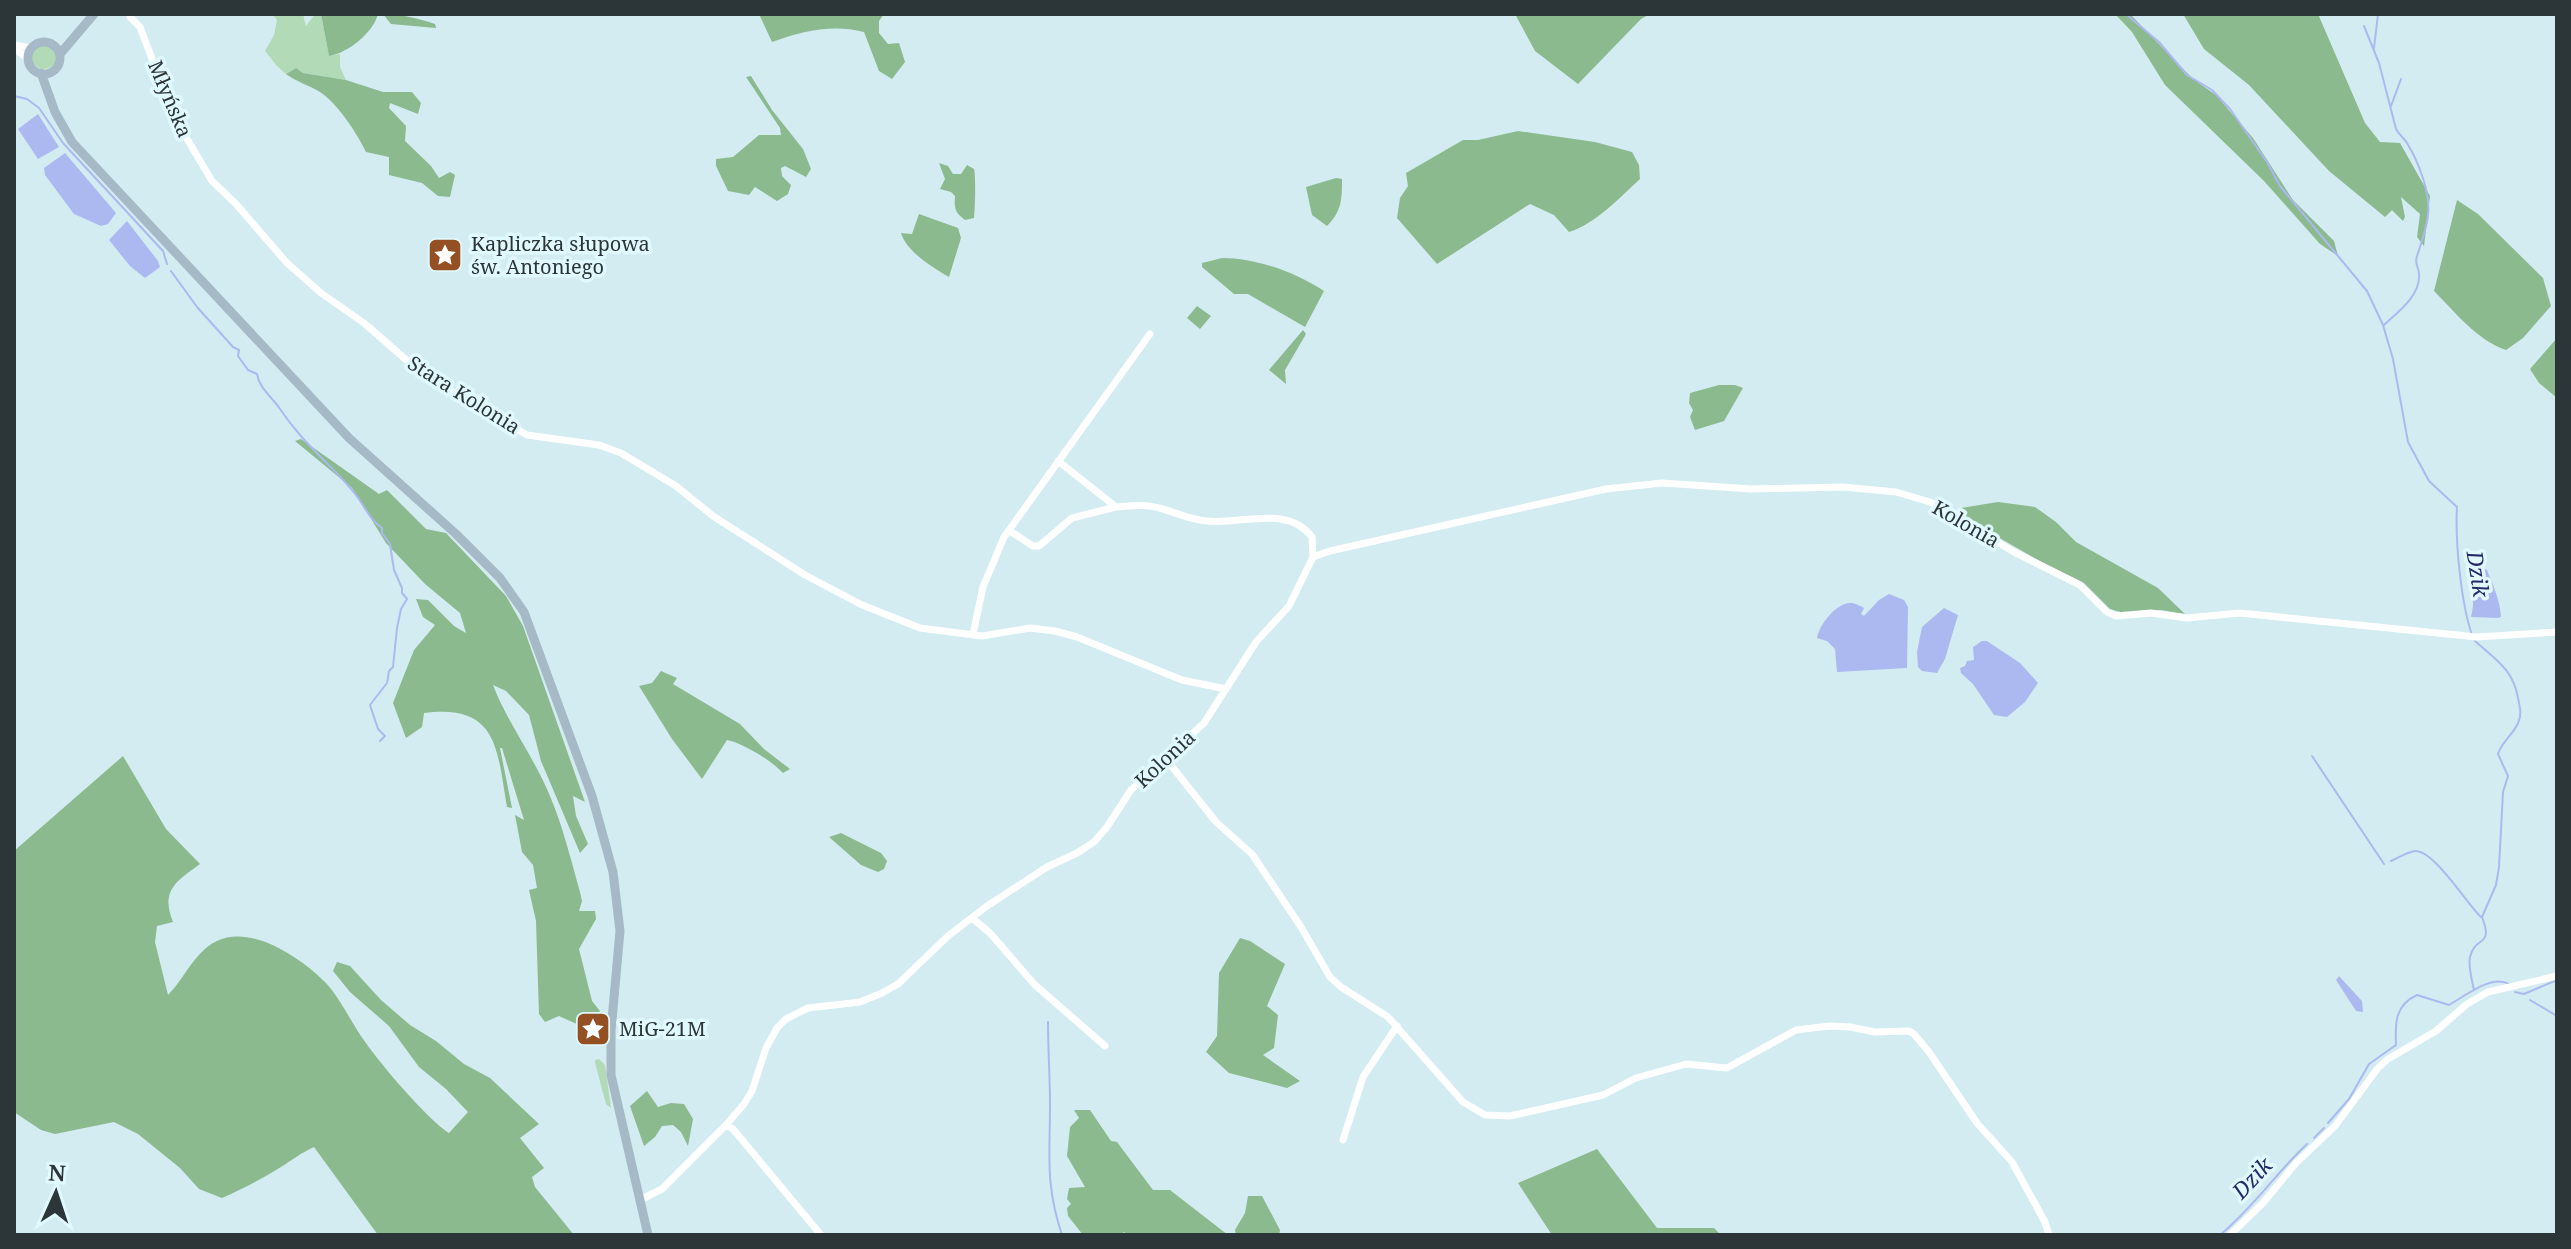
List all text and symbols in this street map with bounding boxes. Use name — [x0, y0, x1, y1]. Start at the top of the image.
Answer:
street label: Młyńska — [142, 56, 199, 142]
place label: Kapliczka słupowa św. Antoniego — [471, 230, 650, 280]
place icon: Kapliczka słupowa św. Antoniego — [426, 236, 464, 274]
street label: Stara Kolonia — [403, 349, 526, 440]
street label: Kolonia — [1928, 494, 2005, 554]
water label: Dzik — [2460, 548, 2498, 601]
street label: Kolonia — [1129, 724, 1201, 794]
place icon: MiG-21M — [574, 1010, 612, 1048]
place label: MiG-21M — [619, 1015, 706, 1042]
water label: Dzik — [2224, 1149, 2279, 1205]
north arrow — [16, 1153, 96, 1233]
text: N — [48, 1157, 67, 1187]

